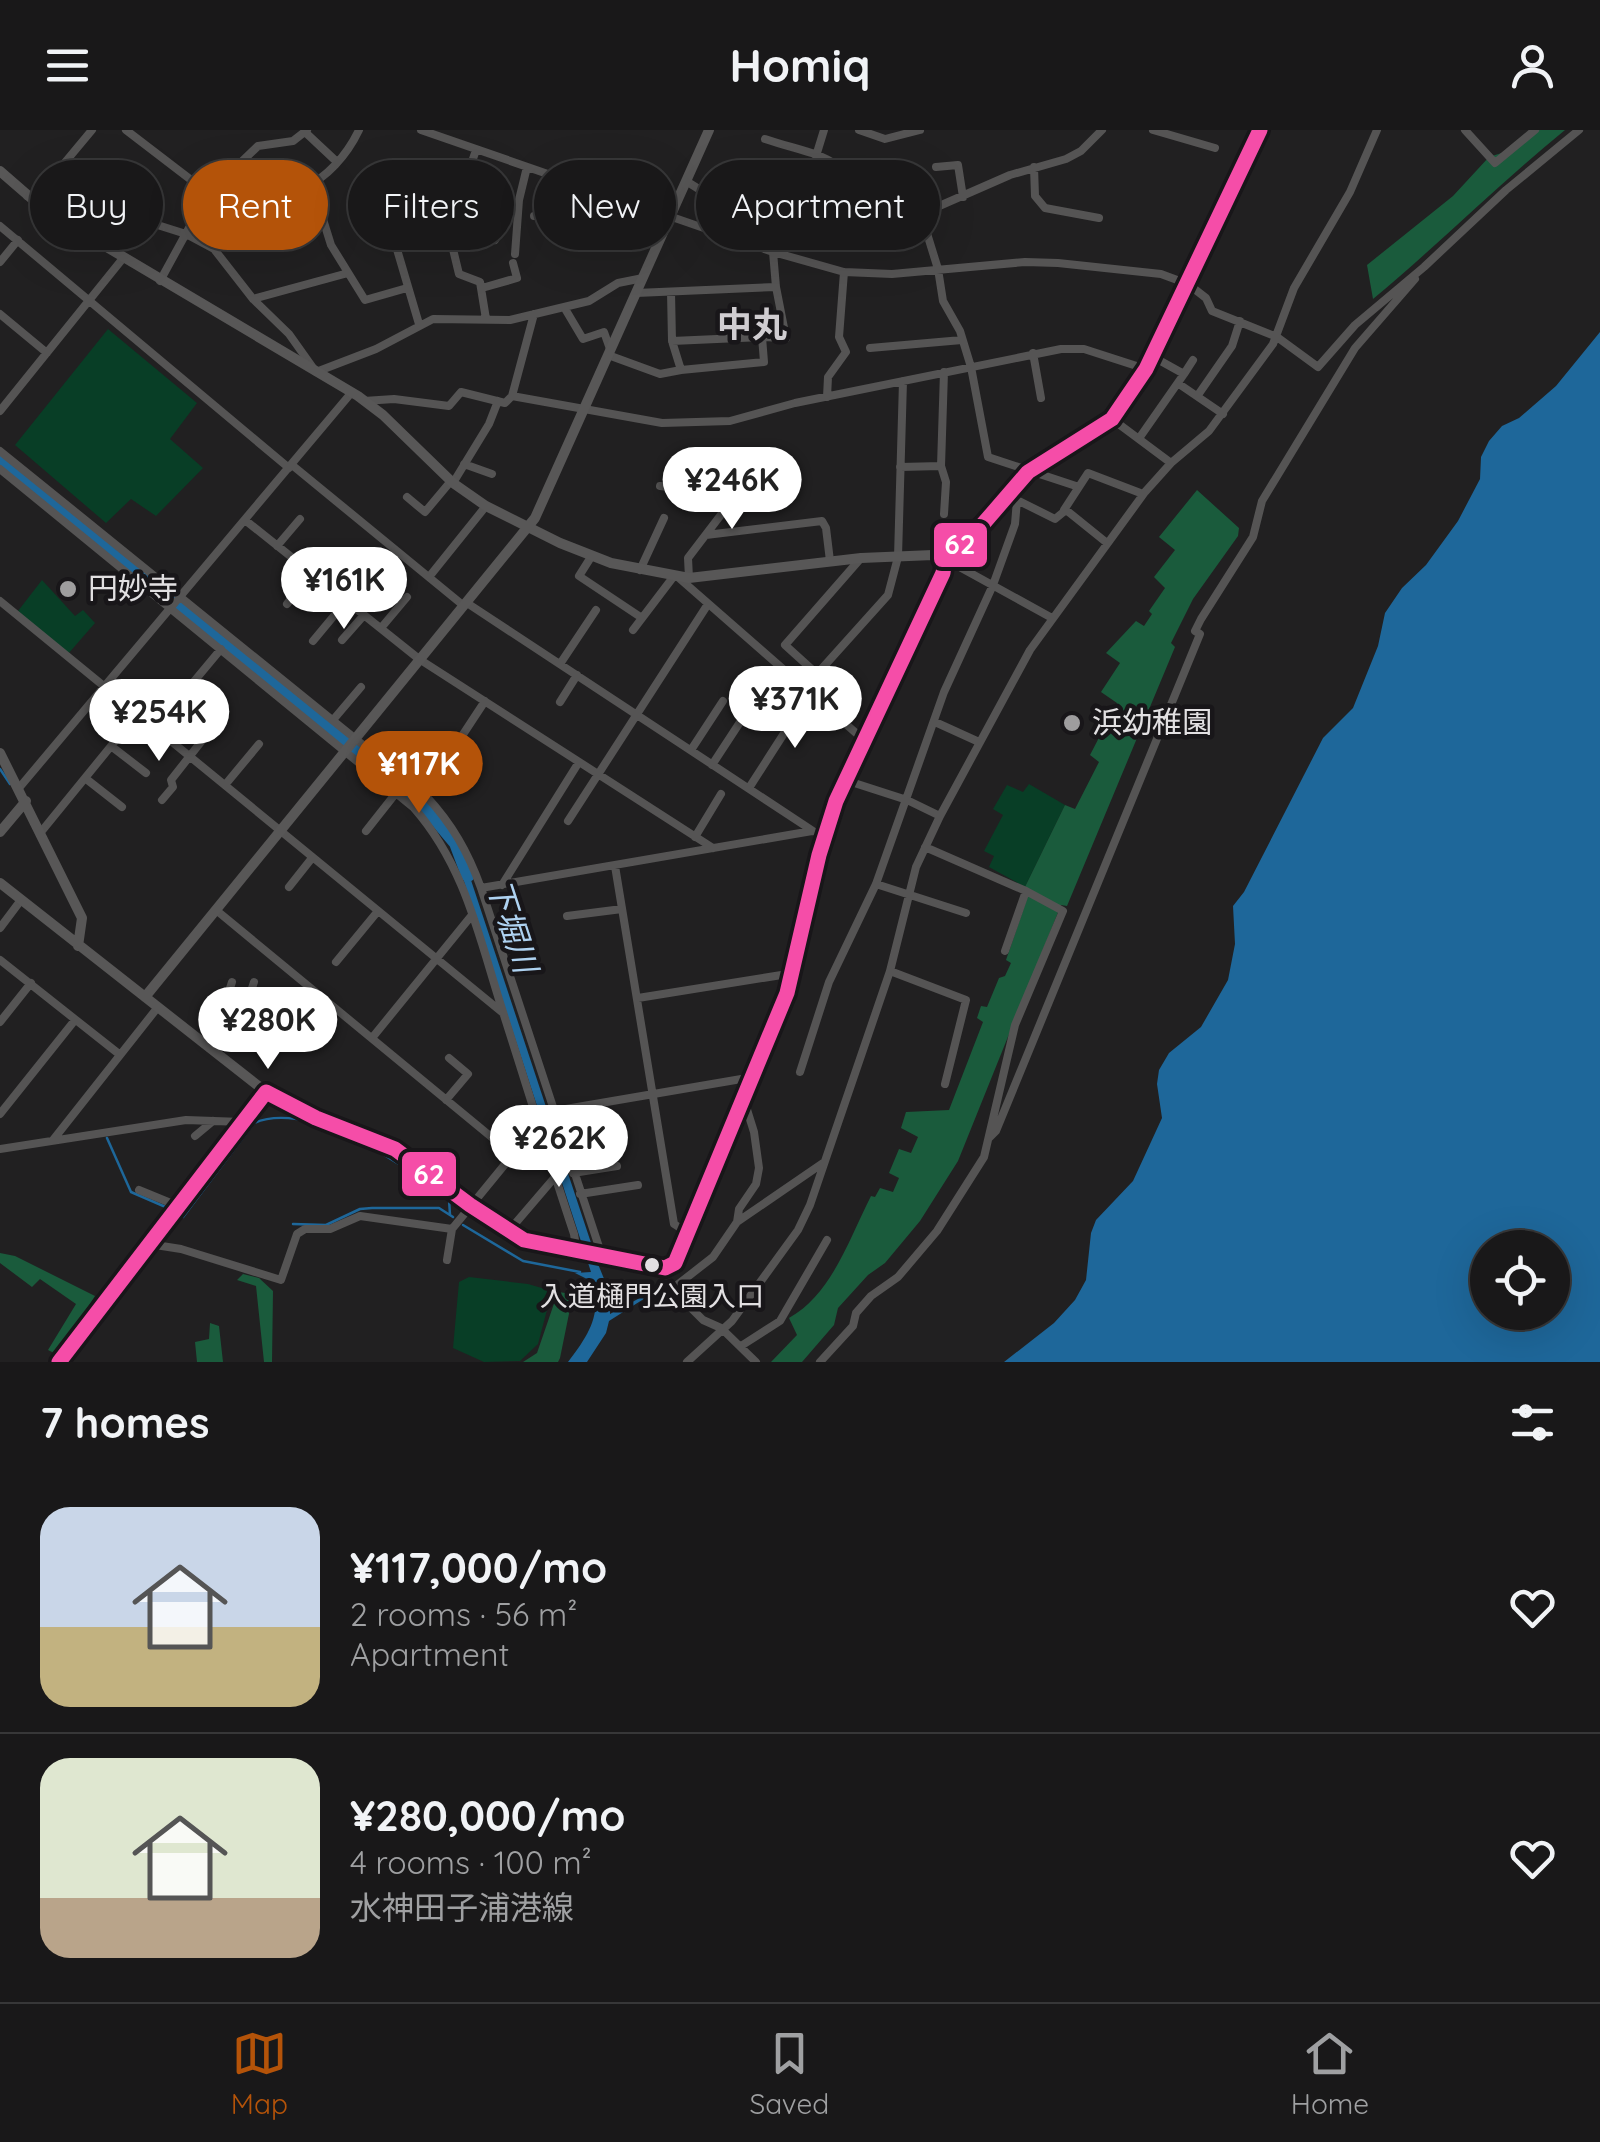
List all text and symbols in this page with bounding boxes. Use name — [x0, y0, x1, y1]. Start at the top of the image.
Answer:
text: Homiq — [730, 37, 870, 93]
icon: menu — [40, 38, 95, 93]
icon: person — [1505, 38, 1560, 93]
chip: Buy — [30, 160, 163, 250]
chip: Rent — [183, 160, 328, 250]
chip: Filters — [348, 160, 514, 250]
chip: New — [534, 160, 676, 250]
chip: Apartment — [696, 160, 940, 250]
district label: 中丸 — [717, 302, 787, 346]
pin: ¥246K — [662, 447, 802, 532]
text: ¥246K — [685, 459, 779, 499]
line badge: 62 — [932, 521, 989, 569]
text: 62 — [944, 526, 976, 561]
pin: ¥161K — [274, 547, 414, 632]
text: ¥161K — [303, 559, 385, 599]
place label: 円妙寺 — [88, 569, 178, 607]
marker: 円妙寺 — [57, 578, 79, 600]
pin: ¥371K — [725, 666, 865, 751]
text: ¥371K — [751, 678, 839, 718]
pin: ¥254K — [89, 679, 229, 764]
text: ¥254K — [111, 691, 207, 731]
place label: 浜幼稚園 — [1092, 703, 1212, 741]
marker: 浜幼稚園 — [1061, 712, 1083, 734]
pin: ¥117K — [349, 731, 489, 816]
text: ¥117K — [378, 743, 460, 783]
water label: 下堀川 — [479, 874, 548, 980]
pin: ¥280K — [198, 987, 338, 1072]
text: ¥280K — [220, 999, 316, 1039]
pin: ¥262K — [489, 1105, 629, 1190]
text: ¥262K — [512, 1117, 606, 1157]
line badge: 62 — [400, 1150, 458, 1198]
text: 62 — [413, 1156, 445, 1191]
map controls — [1470, 1230, 1570, 1330]
button: locate — [1470, 1230, 1570, 1330]
marker: 入道樋門公園入口 — [642, 1255, 662, 1275]
place label: 入道樋門公園入口 — [540, 1278, 764, 1313]
icon: filters — [1505, 1395, 1560, 1450]
text: 7 homes — [40, 1396, 209, 1449]
text: ¥117,000/mo — [350, 1541, 607, 1594]
icon: home — [120, 1547, 240, 1667]
icon: heart — [1505, 1580, 1560, 1635]
text: 2 rooms · 56 m² — [350, 1594, 577, 1634]
text: Apartment — [350, 1634, 509, 1674]
text: ¥280,000/mo — [350, 1789, 625, 1842]
icon: home — [120, 1798, 240, 1918]
icon: heart — [1505, 1831, 1560, 1886]
text: 4 rooms · 100 m² — [350, 1842, 592, 1882]
text: 水神田子浦港線 — [350, 1887, 574, 1927]
tab: Map — [231, 2026, 288, 2121]
tab: Saved — [749, 2026, 829, 2121]
tab: Home — [1291, 2026, 1369, 2121]

